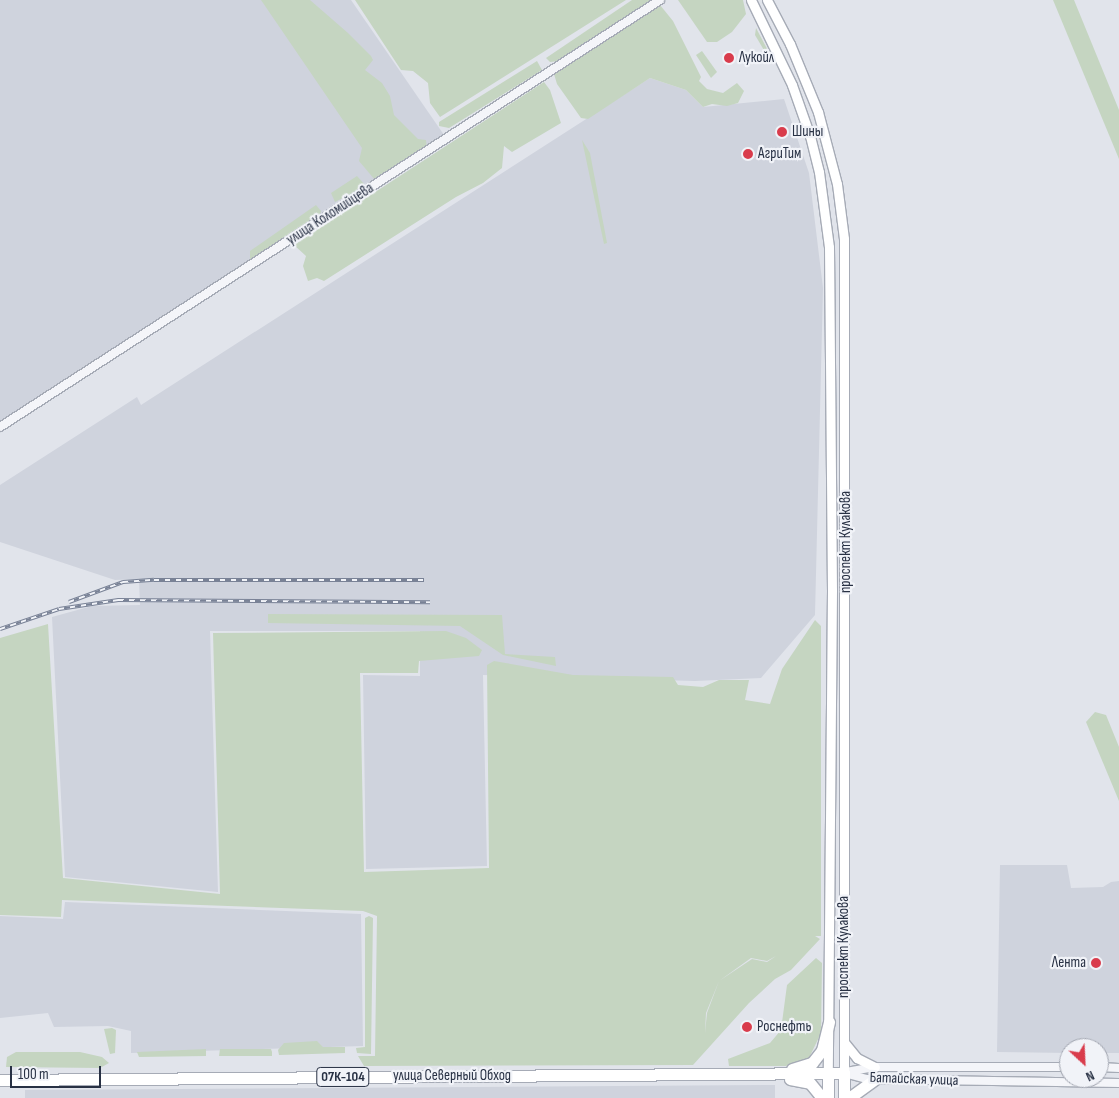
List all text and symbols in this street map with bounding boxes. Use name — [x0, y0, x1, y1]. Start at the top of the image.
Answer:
place label: Лукойл — [739, 49, 774, 67]
marker: Лукойл — [723, 52, 735, 64]
place label: Шины — [792, 123, 823, 141]
marker: Шины — [776, 126, 788, 138]
place label: АгриТим — [758, 145, 801, 163]
marker: АгриТим — [742, 148, 754, 160]
street label: улица Коломийцева — [283, 179, 377, 249]
street label: проспект Кулакова — [837, 491, 855, 593]
street label: проспект Кулакова — [835, 896, 853, 998]
place label: Лента — [1052, 954, 1086, 972]
marker: Лента — [1090, 957, 1102, 969]
place label: Роснефть — [757, 1018, 811, 1036]
marker: Роснефть — [741, 1021, 753, 1033]
north arrow — [1059, 1038, 1109, 1088]
scale bar — [12, 1056, 104, 1088]
text: 100 m — [18, 1065, 49, 1084]
road number: 07К-104 — [316, 1066, 370, 1088]
street label: улица Северный Обход — [393, 1067, 511, 1085]
text: N — [1083, 1067, 1097, 1085]
street label: Батайская улица — [869, 1068, 959, 1090]

